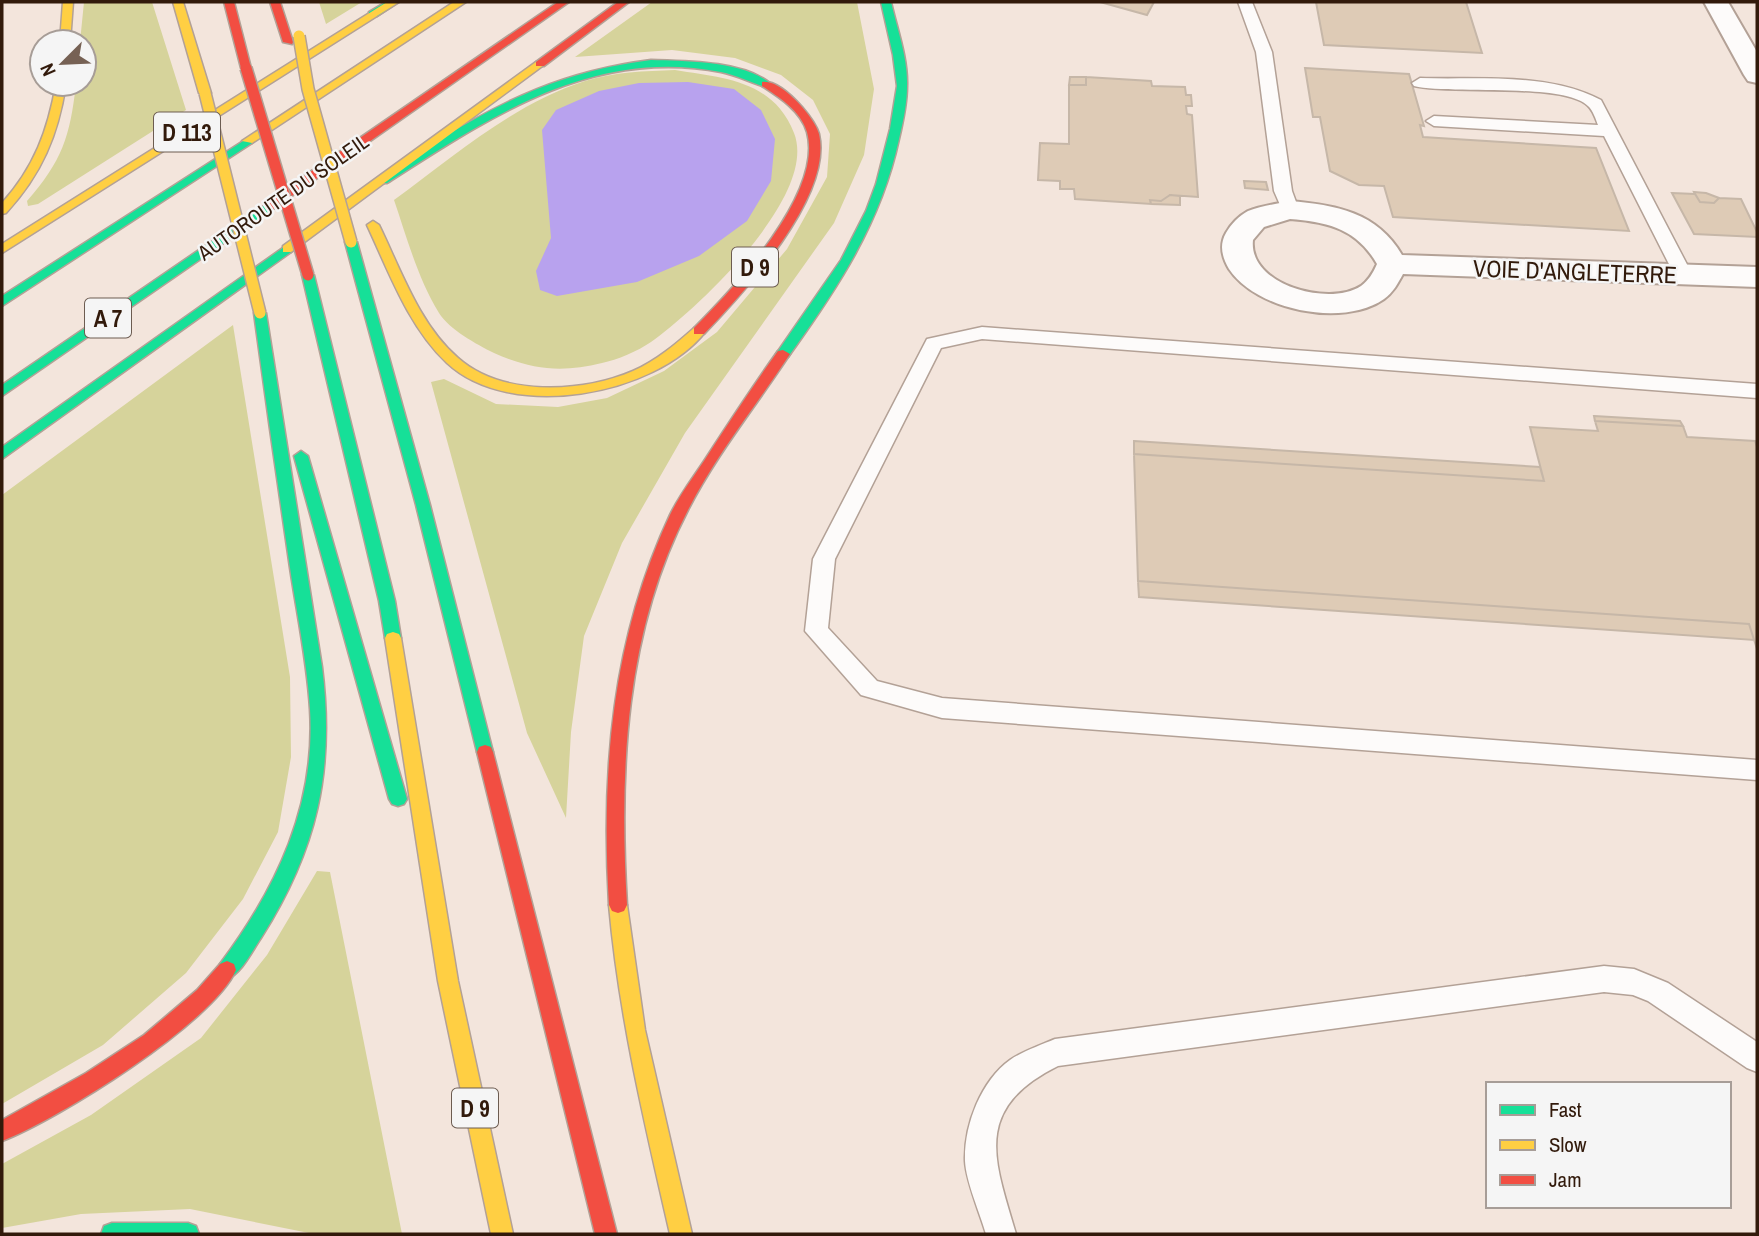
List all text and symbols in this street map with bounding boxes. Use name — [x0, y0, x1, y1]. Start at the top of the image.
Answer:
north arrow — [28, 28, 98, 98]
text: N — [33, 59, 62, 80]
road number: D 113 — [154, 113, 220, 152]
street label: AUTOROUTE DU SOLEIL — [191, 127, 375, 268]
road number: D 9 — [732, 248, 778, 286]
street label: VOIE D'ANGLETERRE — [1473, 251, 1677, 291]
road number: A 7 — [85, 298, 131, 338]
legend — [1486, 1082, 1731, 1208]
road number: D 9 — [452, 1088, 498, 1128]
text: Fast — [1549, 1095, 1582, 1124]
text: Slow — [1549, 1130, 1587, 1159]
text: Jam — [1549, 1165, 1582, 1194]

